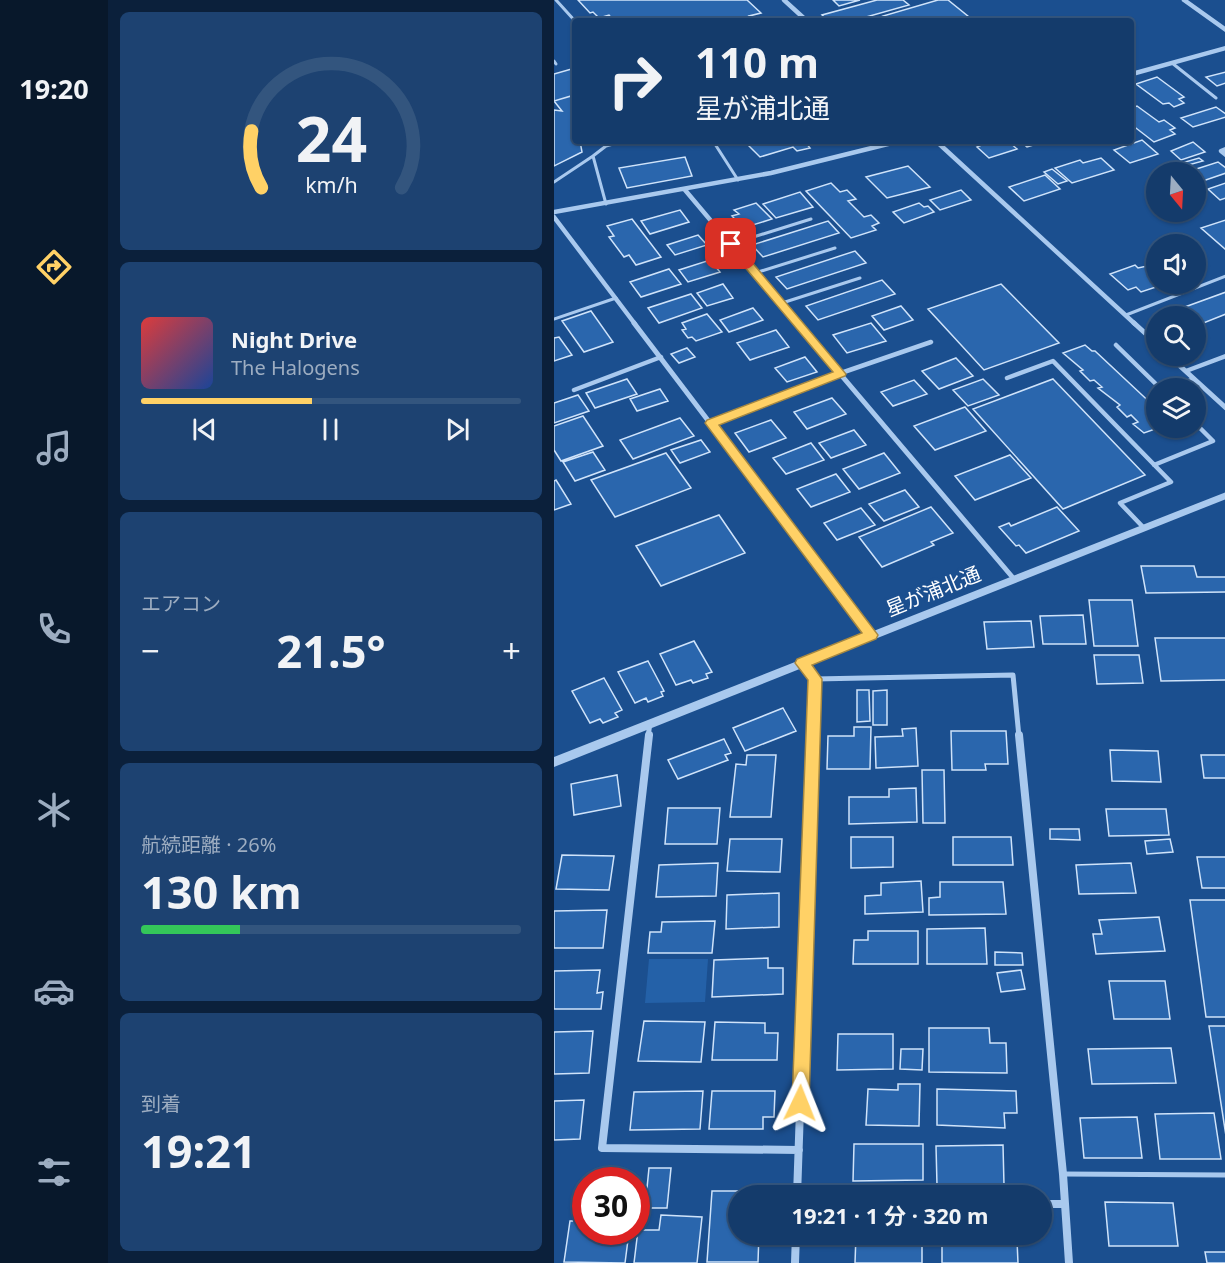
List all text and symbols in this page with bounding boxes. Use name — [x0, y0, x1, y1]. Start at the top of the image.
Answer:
text: 110 m — [695, 33, 819, 90]
icon: right — [596, 42, 674, 120]
text: 19:20 — [19, 70, 89, 107]
text: 星が浦北通 — [695, 89, 830, 126]
text: 24 — [295, 95, 367, 180]
north arrow — [1146, 162, 1206, 222]
map controls — [1146, 162, 1206, 438]
text: km/h — [305, 170, 357, 199]
pin — [705, 218, 756, 269]
icon: arrive — [714, 227, 747, 260]
button: sound — [1146, 234, 1206, 294]
icon: directions — [33, 246, 75, 288]
button: search — [1146, 306, 1206, 366]
text: Night Drive — [231, 324, 357, 354]
text: The Halogens — [231, 354, 360, 381]
button: layers — [1146, 378, 1206, 438]
icon: previous — [188, 413, 221, 446]
icon: pause — [314, 413, 347, 446]
icon: next — [441, 413, 474, 446]
icon: music — [33, 427, 75, 469]
street label: 星が浦北通 — [882, 560, 984, 622]
text: エアコン — [141, 590, 221, 617]
icon: phone — [33, 608, 75, 650]
text: 21.5° — [277, 620, 385, 681]
text: − — [141, 628, 160, 673]
text: + — [502, 628, 521, 673]
icon: climate — [33, 789, 75, 831]
text: 航続距離 · 26% — [141, 831, 276, 858]
text: 130 km — [141, 861, 302, 922]
icon: car — [33, 970, 75, 1012]
position arrow — [768, 1071, 832, 1135]
text: 到着 — [141, 1090, 181, 1117]
text: 19:21 — [141, 1120, 257, 1181]
icon: filters — [33, 1151, 75, 1193]
speed limit sign: 30 — [572, 1167, 650, 1245]
text: 19:21 · 1 分 · 320 m — [792, 1200, 989, 1230]

